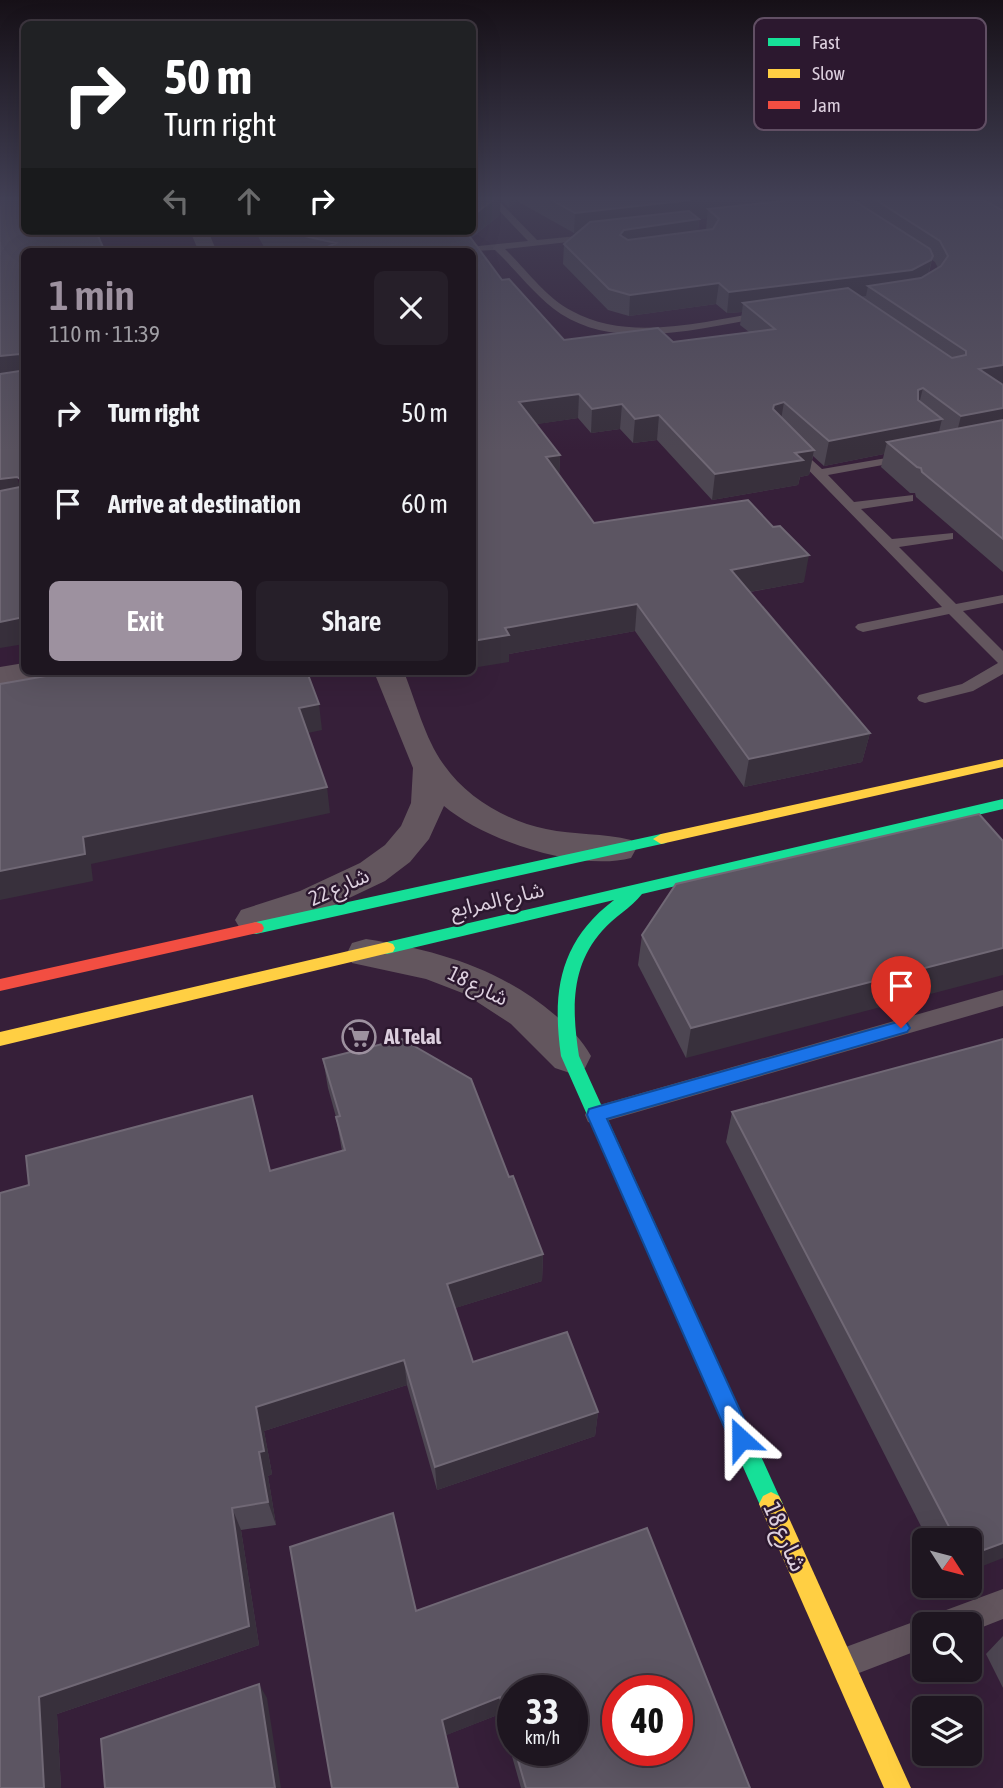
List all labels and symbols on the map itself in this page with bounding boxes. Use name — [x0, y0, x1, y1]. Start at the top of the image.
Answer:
legend — [754, 18, 986, 130]
text: Fast — [812, 31, 840, 53]
text: Slow — [812, 62, 846, 84]
text: Jam — [812, 94, 841, 116]
street label: شارع 22 — [305, 862, 374, 914]
street label: شارع المرابع — [447, 877, 547, 925]
pin — [871, 956, 931, 1028]
street label: شارع 18 — [443, 960, 512, 1013]
supermarket icon: Al Telal — [340, 1018, 378, 1056]
place label: Al Telal — [383, 1024, 442, 1048]
position arrow — [704, 1402, 778, 1476]
street label: شارع 18 — [755, 1498, 813, 1577]
north arrow — [912, 1528, 982, 1598]
speed limit sign: 40 — [602, 1675, 693, 1766]

